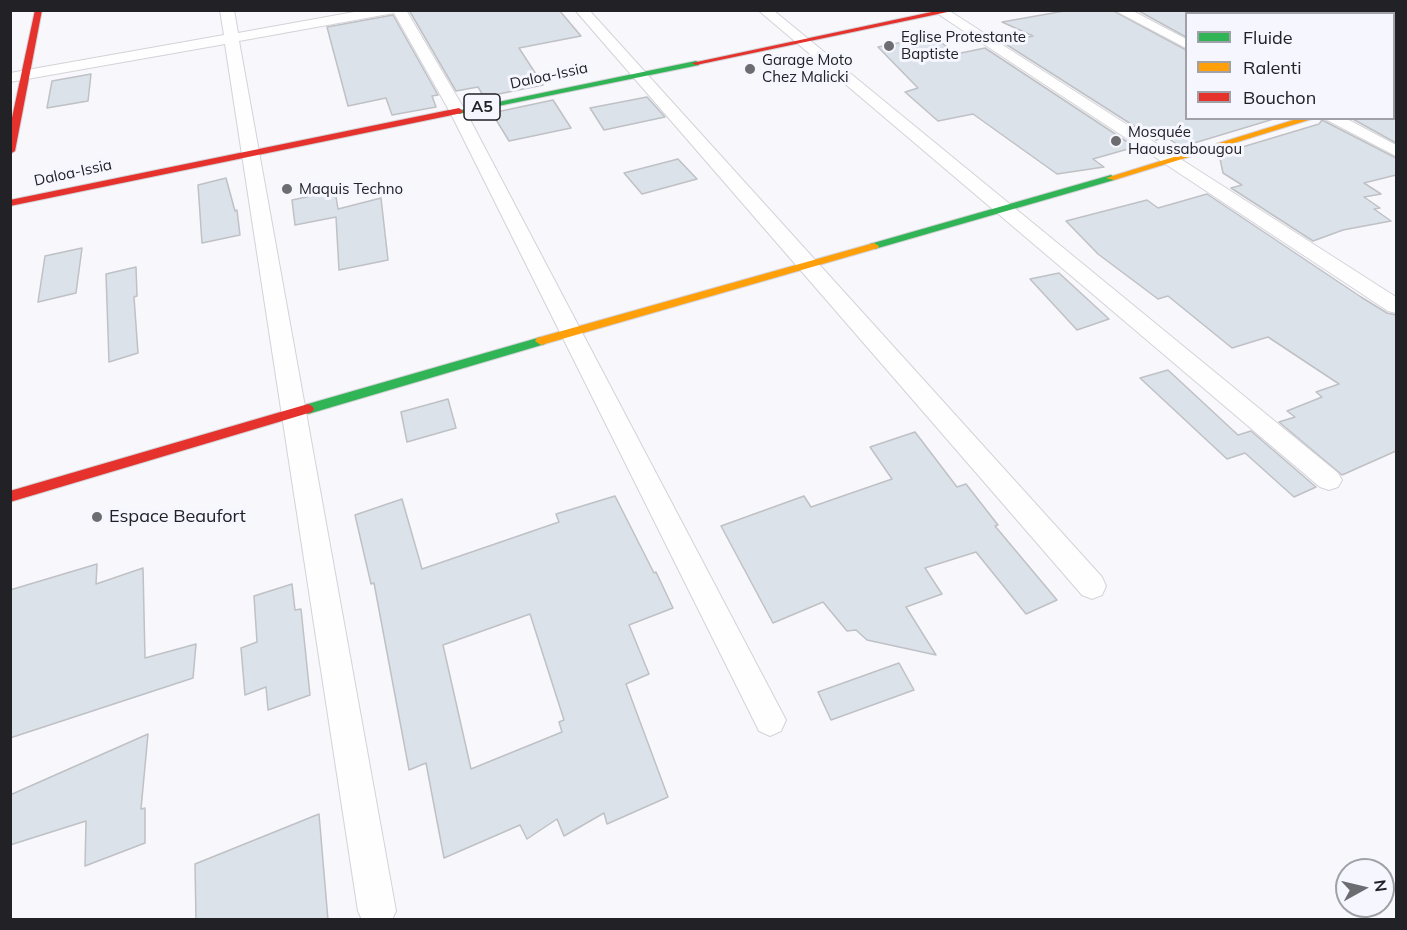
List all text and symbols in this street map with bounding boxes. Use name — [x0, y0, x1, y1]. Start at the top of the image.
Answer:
legend — [1185, 12, 1395, 120]
text: Fluide — [1243, 26, 1293, 49]
place label: Eglise Protestante Baptiste — [901, 28, 1026, 63]
marker: Eglise Protestante Baptiste — [882, 39, 896, 53]
place label: Garage Moto Chez Malicki — [762, 51, 853, 86]
text: Ralenti — [1243, 56, 1301, 79]
street label: Daloa-Issia — [508, 59, 590, 93]
marker: Garage Moto Chez Malicki — [743, 62, 757, 76]
text: Bouchon — [1243, 86, 1316, 109]
road number: A5 — [464, 94, 500, 120]
place label: Mosquée Haoussabougou — [1128, 123, 1242, 158]
marker: Mosquée Haoussabougou — [1109, 134, 1123, 148]
street label: Daloa-Issia — [32, 156, 114, 190]
place label: Maquis Techno — [299, 180, 403, 198]
marker: Maquis Techno — [280, 182, 294, 196]
place label: Espace Beaufort — [109, 506, 246, 528]
marker: Espace Beaufort — [90, 510, 104, 524]
north arrow — [1335, 858, 1395, 918]
text: N — [1370, 878, 1392, 893]

